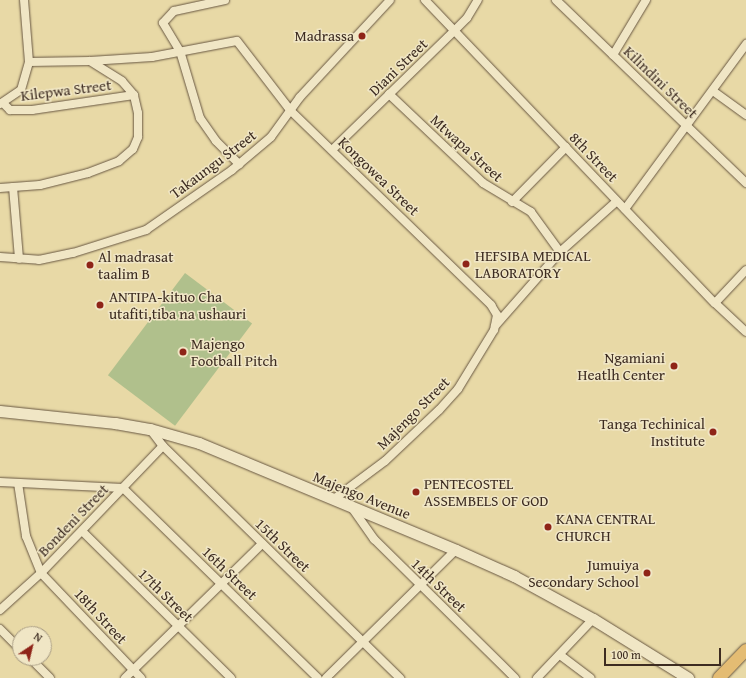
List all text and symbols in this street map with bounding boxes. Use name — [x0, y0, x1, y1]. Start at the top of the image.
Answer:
place label: Madrassa — [294, 27, 354, 45]
marker: Madrassa — [357, 31, 367, 41]
street label: Diani Street — [365, 35, 431, 99]
street label: Kilindini Street — [620, 42, 702, 122]
street label: Kilepwa Street — [20, 76, 112, 104]
street label: Mtwapa Street — [427, 111, 507, 185]
street label: Takaungu Street — [166, 126, 260, 202]
street label: 8th Street — [566, 128, 622, 186]
street label: Kongowea Street — [335, 133, 423, 219]
place label: HEFSIBA MEDICAL LABORATORY — [475, 246, 590, 281]
place label: Al madrasat taalim B — [98, 247, 173, 282]
marker: HEFSIBA MEDICAL LABORATORY — [460, 258, 472, 270]
marker: Al madrasat taalim B — [85, 260, 95, 270]
place label: ANTIPA-kituo Cha utafiti,tiba na ushauri — [109, 287, 246, 322]
marker: ANTIPA-kituo Cha utafiti,tiba na ushauri — [94, 299, 106, 311]
place label: Majengo Football Pitch — [191, 334, 277, 369]
marker: Majengo Football Pitch — [178, 347, 188, 357]
place label: Ngamiani Heatlh Center — [578, 348, 665, 383]
marker: Ngamiani Heatlh Center — [668, 360, 680, 372]
street label: Majengo Street — [373, 373, 453, 453]
place label: Tanga Techinical Institute — [599, 414, 705, 449]
marker: Tanga Techinical Institute — [708, 427, 718, 437]
street label: Majengo Avenue — [311, 467, 413, 523]
place label: PENTECOSTEL ASSEMBELS OF GOD — [424, 474, 548, 509]
street label: Bondeni Street — [34, 480, 112, 560]
marker: PENTECOSTEL ASSEMBELS OF GOD — [411, 487, 421, 497]
place label: KANA CENTRAL CHURCH — [556, 509, 655, 544]
street label: 15th Street — [252, 514, 314, 576]
marker: KANA CENTRAL CHURCH — [543, 522, 553, 532]
street label: 16th Street — [199, 542, 261, 604]
street label: 14th Street — [408, 554, 470, 616]
place label: Jumuiya Secondary School — [528, 555, 639, 590]
street label: 17th Street — [135, 564, 197, 626]
marker: Jumuiya Secondary School — [642, 568, 652, 578]
street label: 18th Street — [71, 584, 131, 648]
north arrow — [12, 626, 52, 666]
text: N — [31, 628, 46, 646]
scale bar — [606, 640, 723, 666]
text: 100 m — [611, 646, 641, 663]

